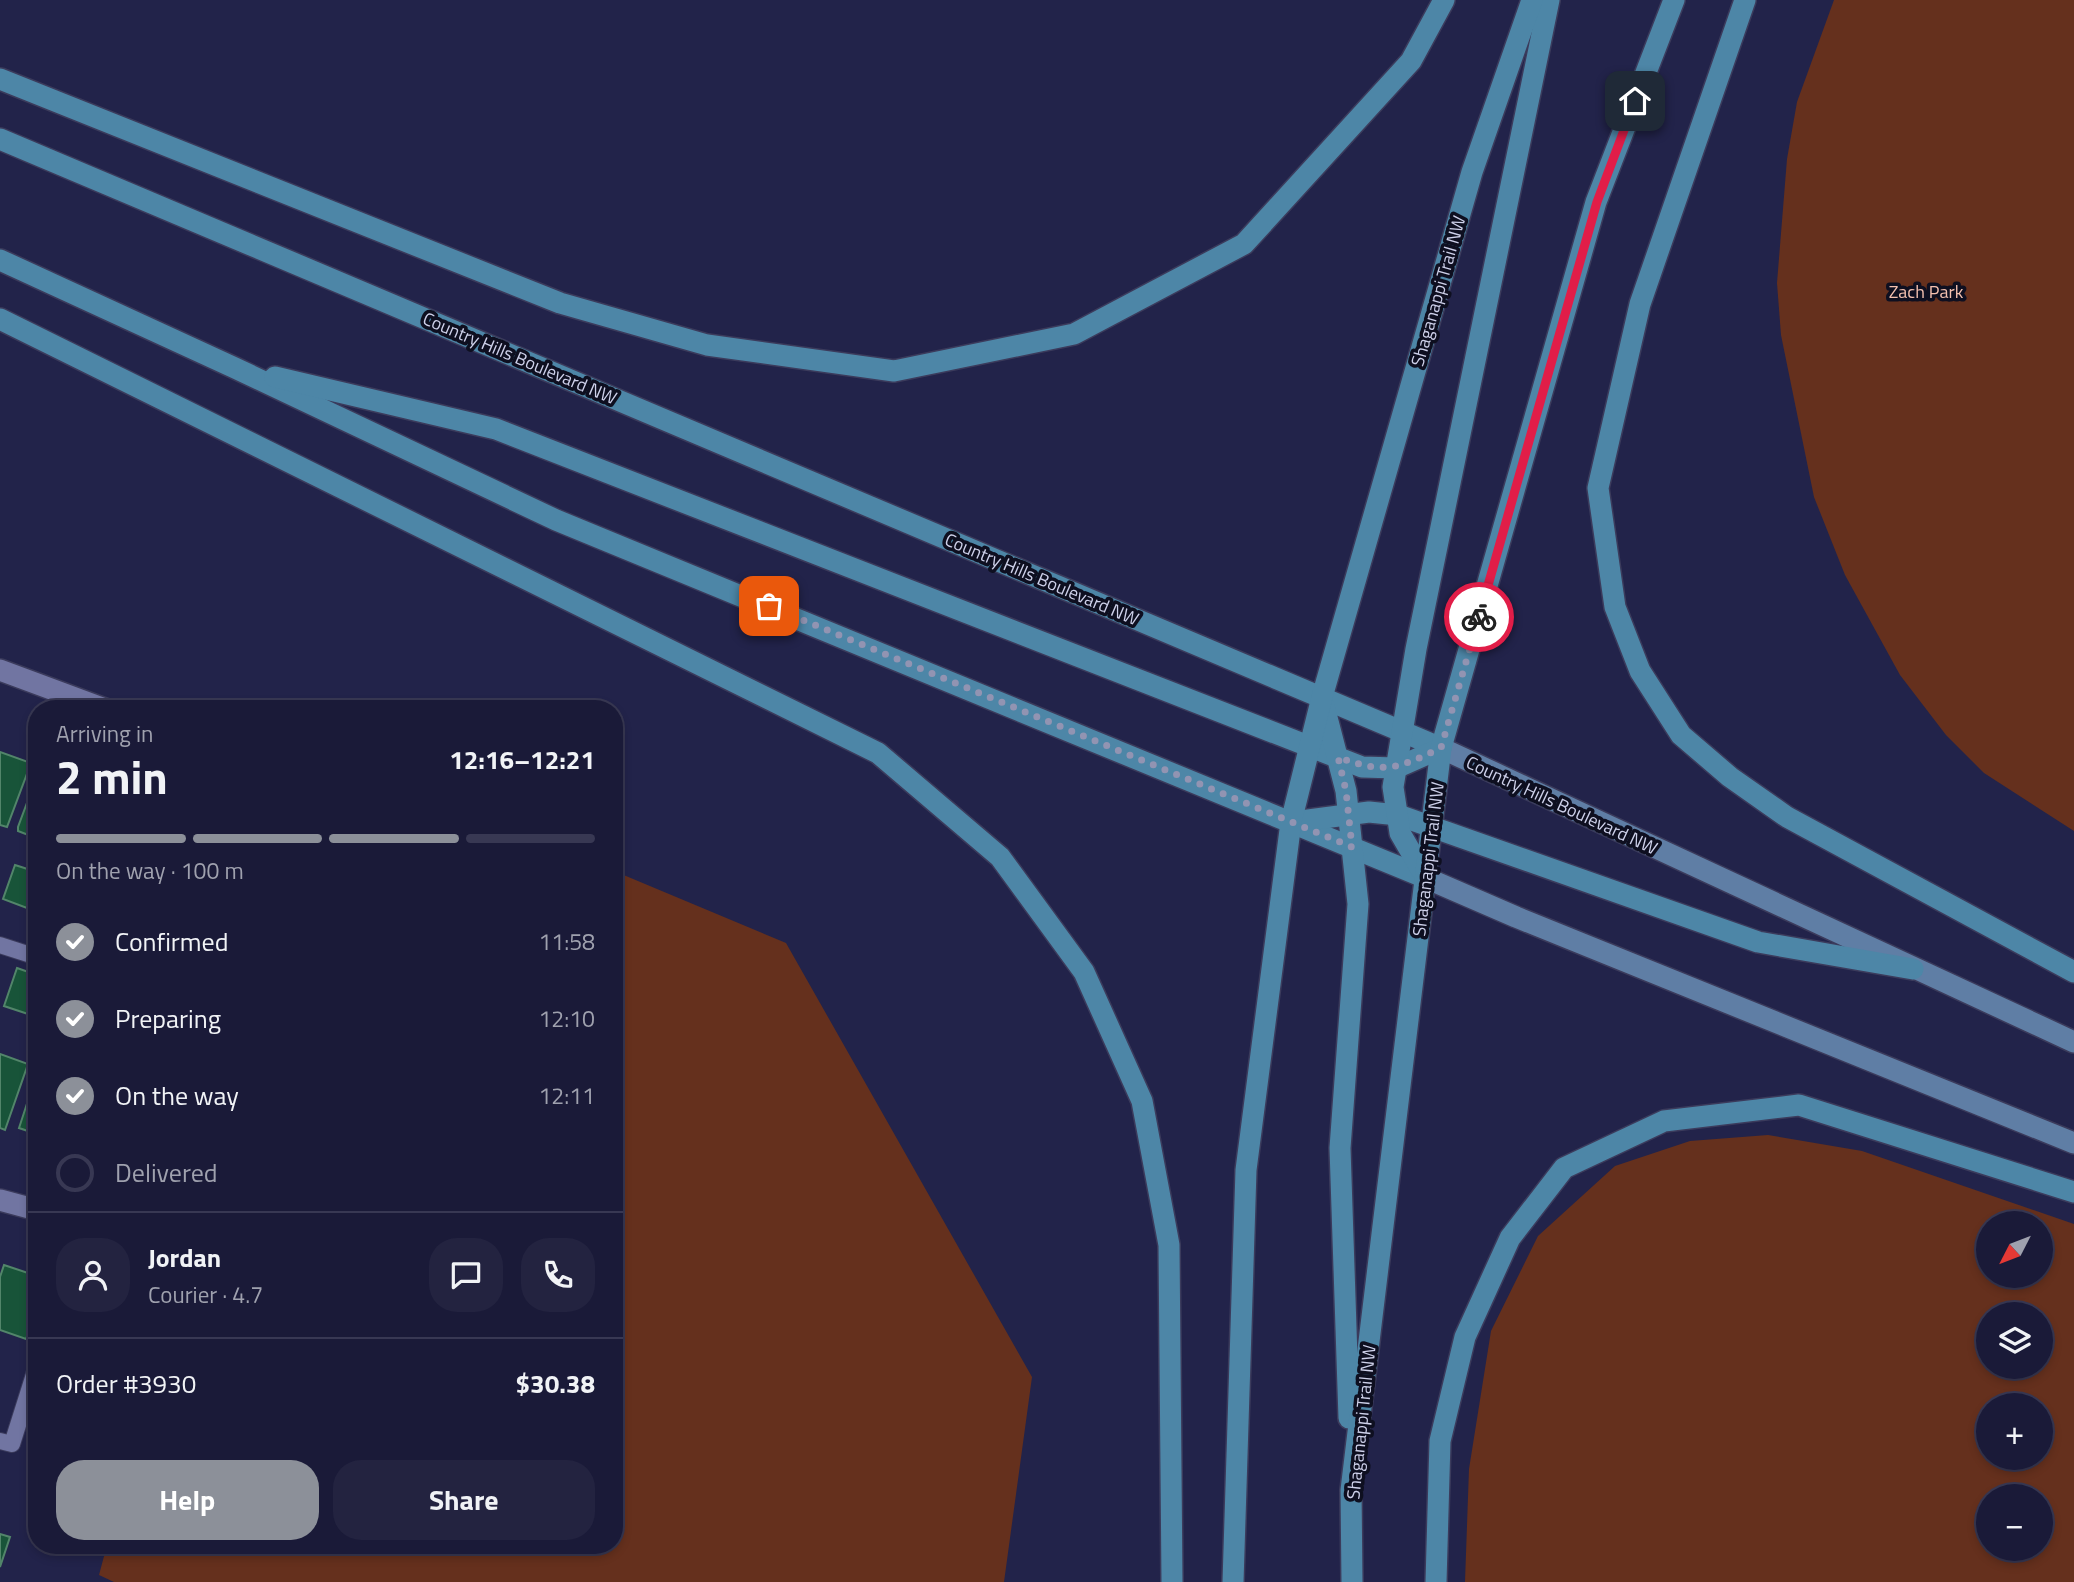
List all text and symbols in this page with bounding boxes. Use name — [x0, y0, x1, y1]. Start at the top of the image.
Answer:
pin — [1605, 71, 1665, 131]
icon: home — [1616, 82, 1654, 120]
street label: Shaganappi Trail NW — [1404, 212, 1472, 370]
park label: Zach Park — [1889, 278, 1964, 305]
street label: Country Hills Boulevard NW — [419, 305, 621, 411]
street label: Country Hills Boulevard NW — [941, 526, 1143, 632]
pin — [739, 576, 799, 636]
courier — [1444, 582, 1514, 652]
icon: bag — [750, 587, 788, 625]
icon: bike — [1460, 598, 1498, 636]
text: Arriving in — [56, 716, 153, 751]
text: 12:16–12:21 — [449, 740, 595, 779]
text: 2 min — [56, 742, 168, 812]
street label: Country Hills Boulevard NW — [1462, 749, 1662, 861]
street label: Shaganappi Trail NW — [1405, 780, 1451, 938]
text: On the way · 100 m — [56, 853, 244, 888]
text: Confirmed — [115, 922, 229, 961]
icon: check — [56, 923, 94, 961]
text: 11:58 — [538, 924, 595, 959]
text: Preparing — [115, 999, 221, 1038]
icon: check — [56, 1000, 94, 1038]
text: 12:10 — [538, 1001, 595, 1036]
text: On the way — [115, 1076, 239, 1115]
icon: check — [56, 1077, 94, 1115]
text: 12:11 — [538, 1078, 595, 1113]
text: Delivered — [115, 1153, 218, 1192]
north arrow — [1976, 1211, 2053, 1288]
map controls — [1976, 1211, 2053, 1561]
button: person — [56, 1238, 130, 1312]
text: Jordan — [148, 1238, 221, 1277]
button: chat — [429, 1238, 503, 1312]
button: phone — [521, 1238, 595, 1312]
text: Courier · 4.7 — [148, 1277, 263, 1312]
button: layers — [1976, 1302, 2053, 1379]
street label: Shaganappi Trail NW — [1339, 1343, 1383, 1501]
text: Order #3930 — [56, 1364, 196, 1403]
text: $30.38 — [516, 1364, 595, 1403]
button: + — [1976, 1393, 2053, 1470]
button: Help — [56, 1460, 319, 1540]
button: Share — [333, 1460, 595, 1540]
button: − — [1976, 1484, 2053, 1561]

